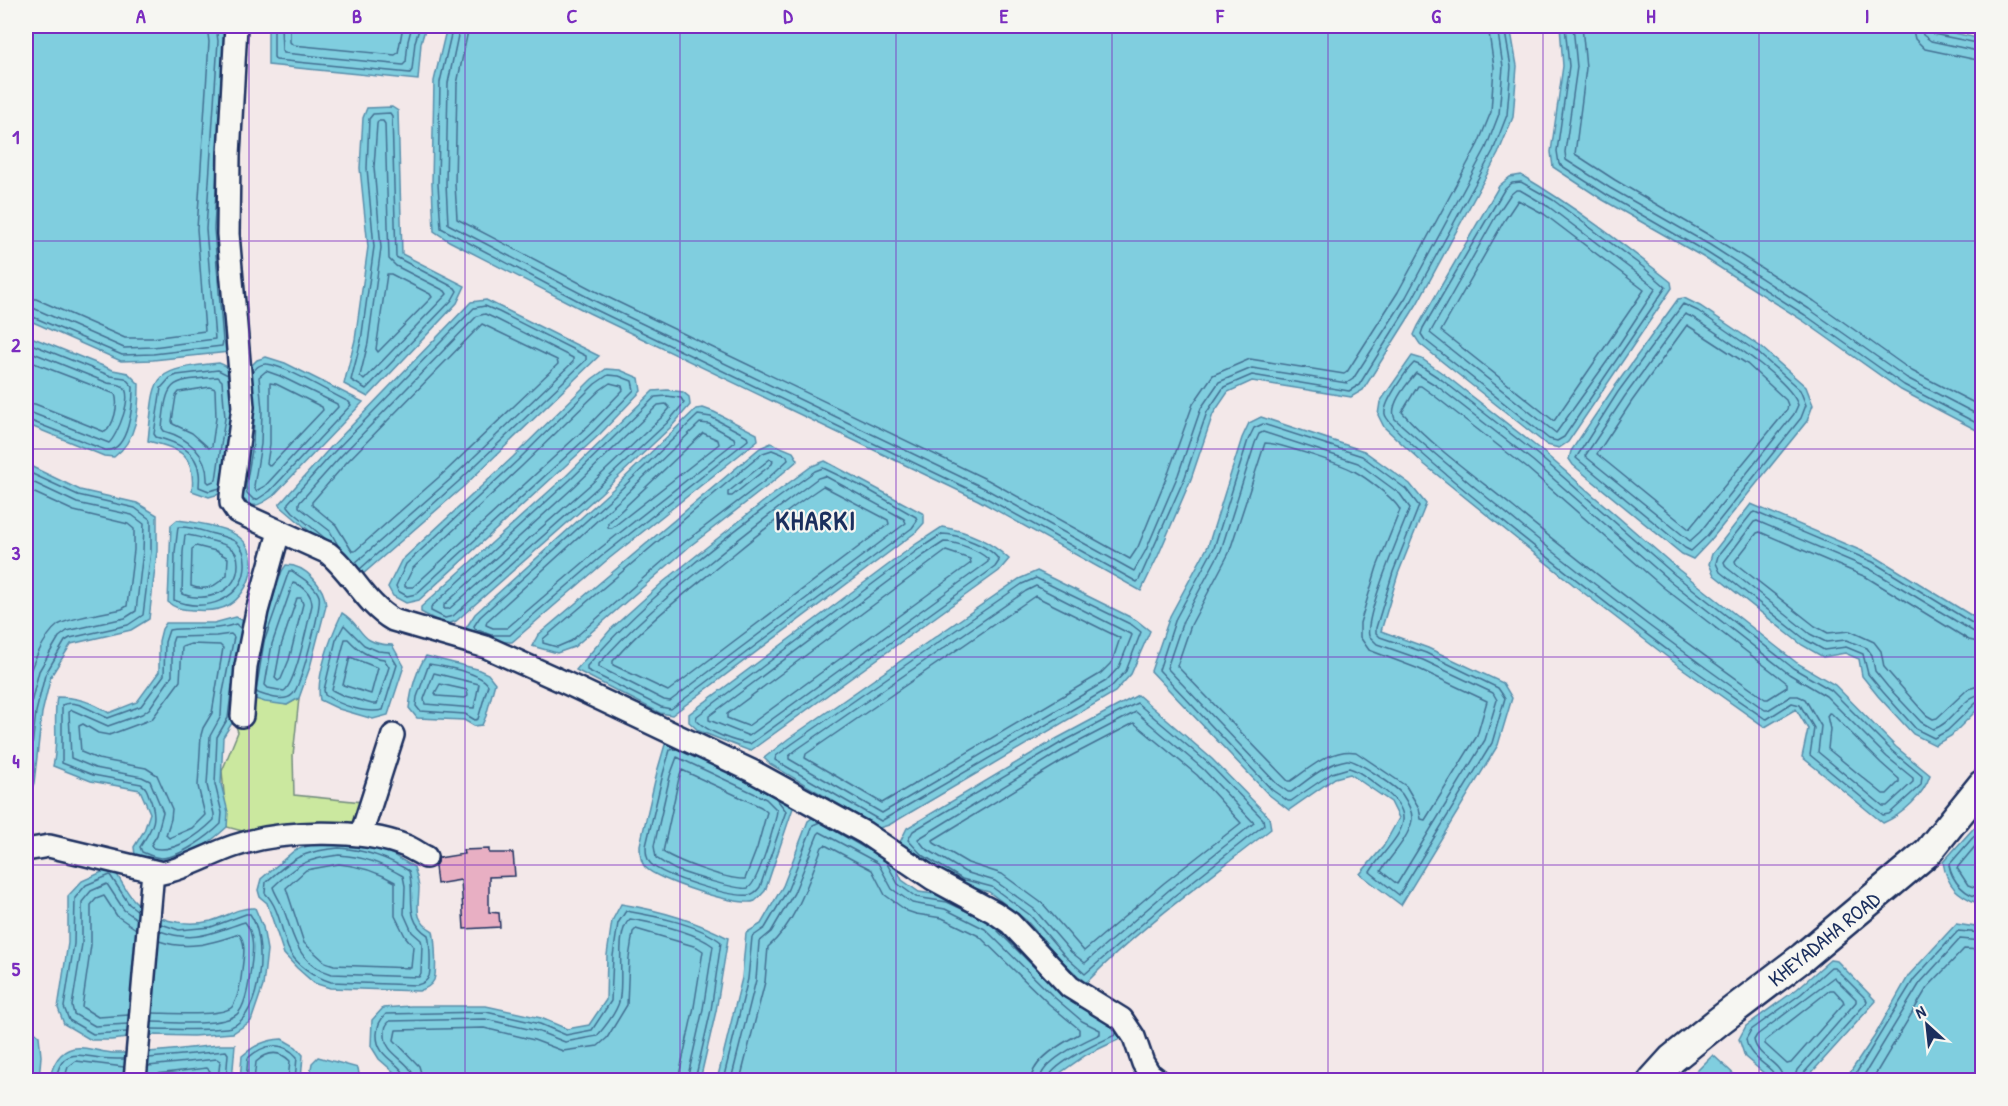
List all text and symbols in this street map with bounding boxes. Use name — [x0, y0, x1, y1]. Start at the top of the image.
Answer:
text: A — [136, 2, 146, 29]
text: B — [352, 2, 362, 29]
text: C — [567, 2, 578, 29]
text: D — [783, 2, 793, 29]
text: E — [1000, 2, 1009, 29]
text: F — [1215, 2, 1225, 29]
text: G — [1431, 2, 1441, 29]
text: H — [1646, 2, 1656, 29]
text: I — [1865, 2, 1869, 29]
text: 1 — [12, 123, 20, 150]
text: 2 — [11, 331, 21, 358]
district label: KHARKI — [775, 502, 857, 538]
text: 3 — [12, 539, 21, 566]
text: 4 — [12, 747, 20, 774]
street label: KHEYADAHA ROAD — [1762, 885, 1886, 993]
text: 5 — [12, 955, 21, 982]
north arrow — [1897, 995, 1957, 1055]
text: N — [1911, 1000, 1929, 1023]

